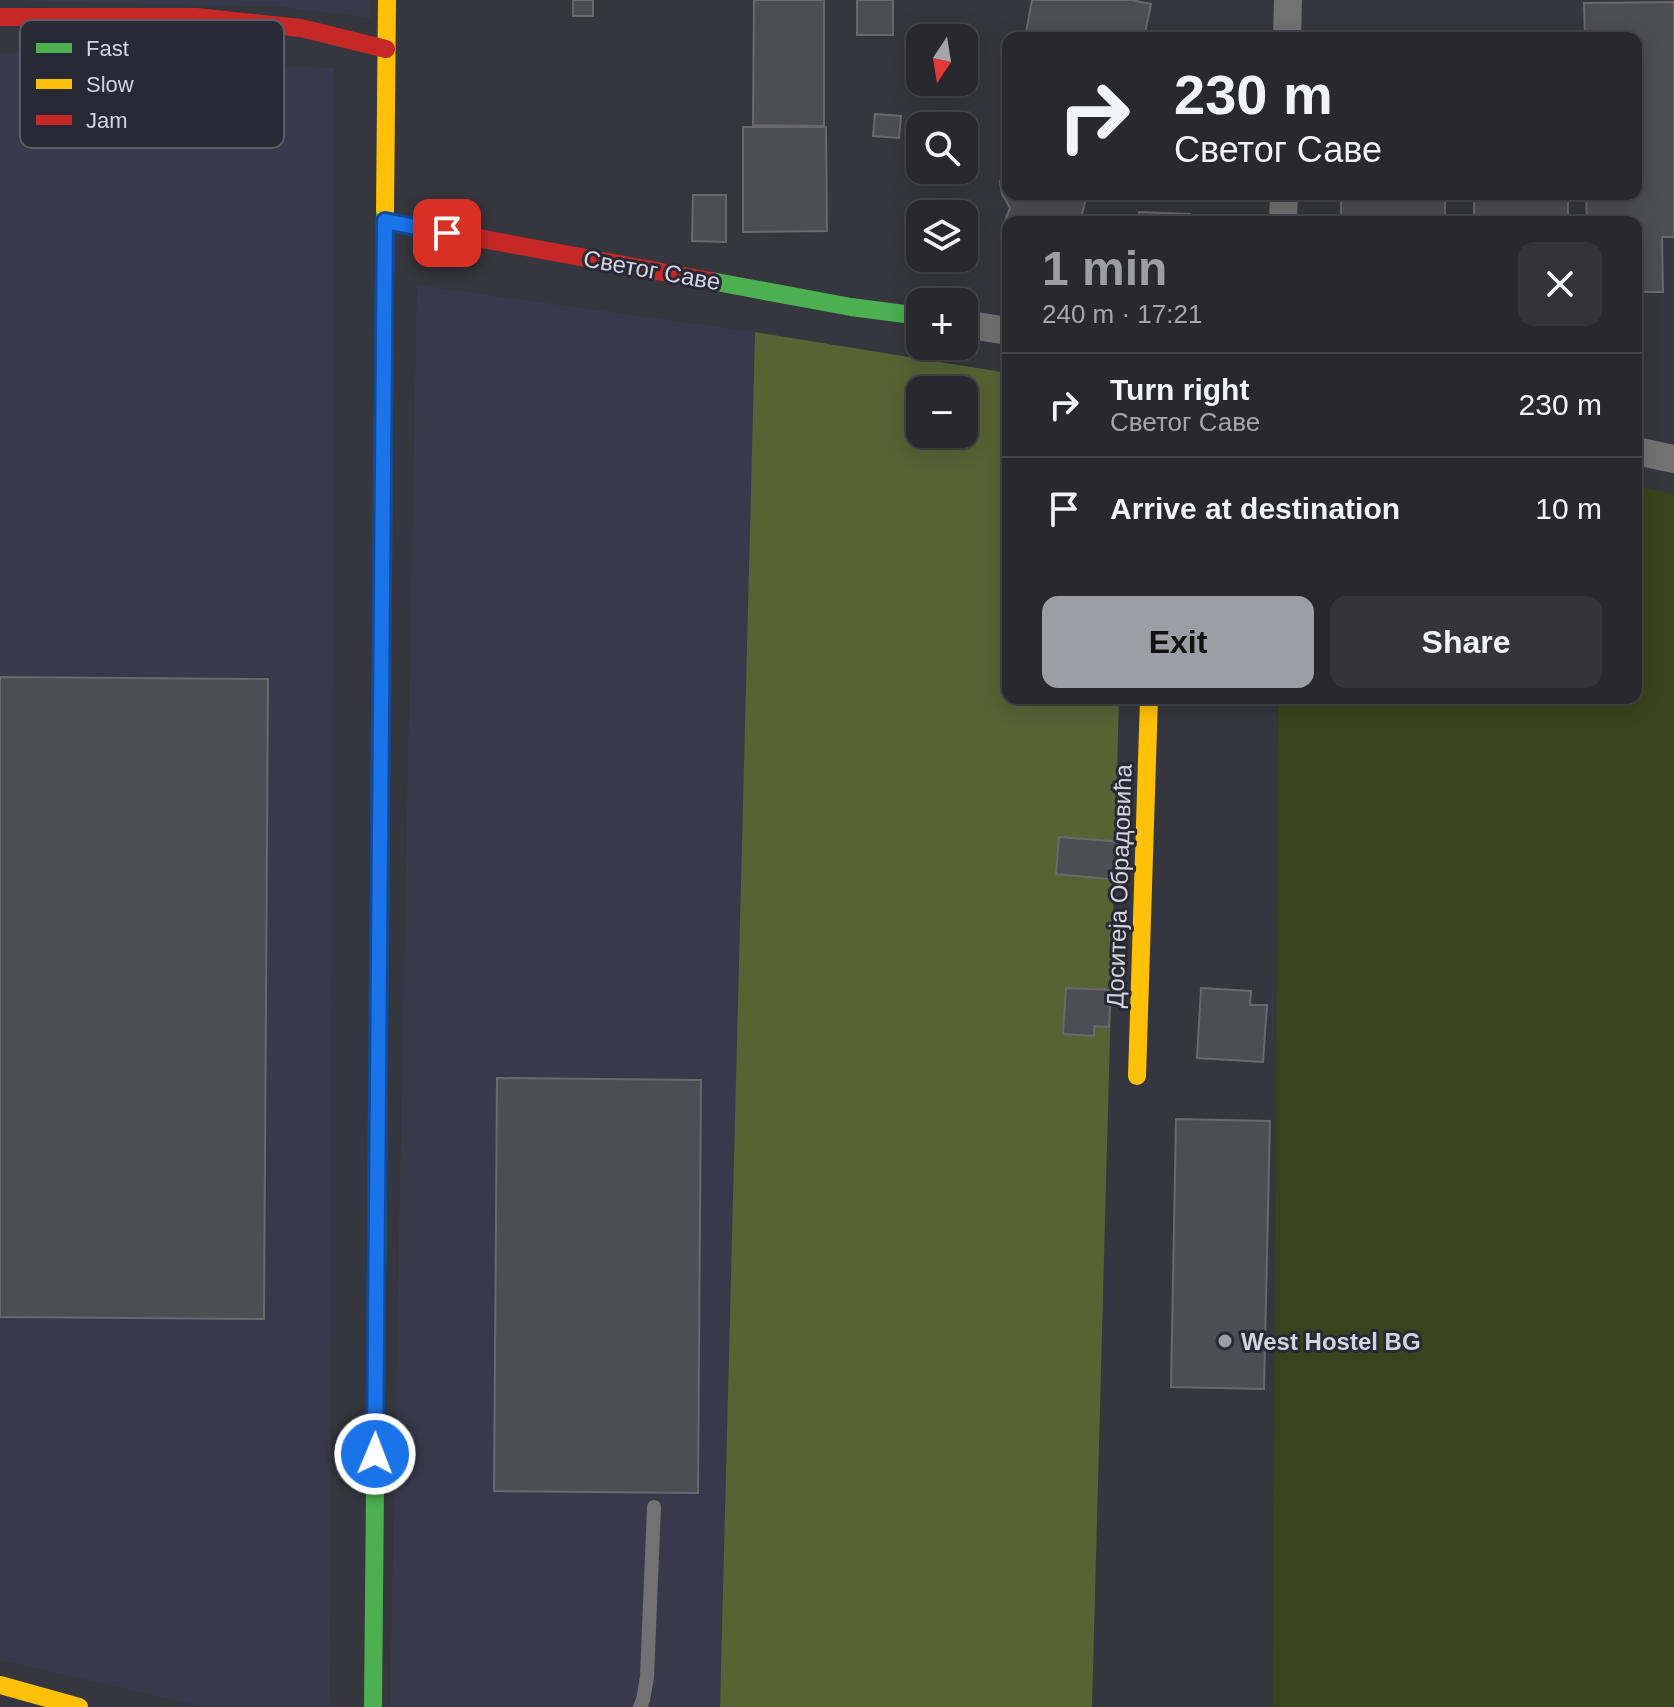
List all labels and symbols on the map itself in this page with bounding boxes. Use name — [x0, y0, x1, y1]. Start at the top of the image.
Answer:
legend — [20, 20, 284, 148]
north arrow — [906, 24, 978, 96]
text: Fast — [86, 36, 129, 61]
text: Slow — [86, 72, 134, 97]
text: Jam — [86, 108, 128, 133]
pin — [413, 199, 481, 267]
street label: Светог Саве — [581, 245, 723, 295]
street label: Доситеја Обрадовића — [1101, 763, 1137, 1008]
place label: West Hostel BG — [1241, 1328, 1421, 1355]
marker: West Hostel BG — [1216, 1332, 1234, 1350]
position arrow — [333, 1412, 417, 1496]

